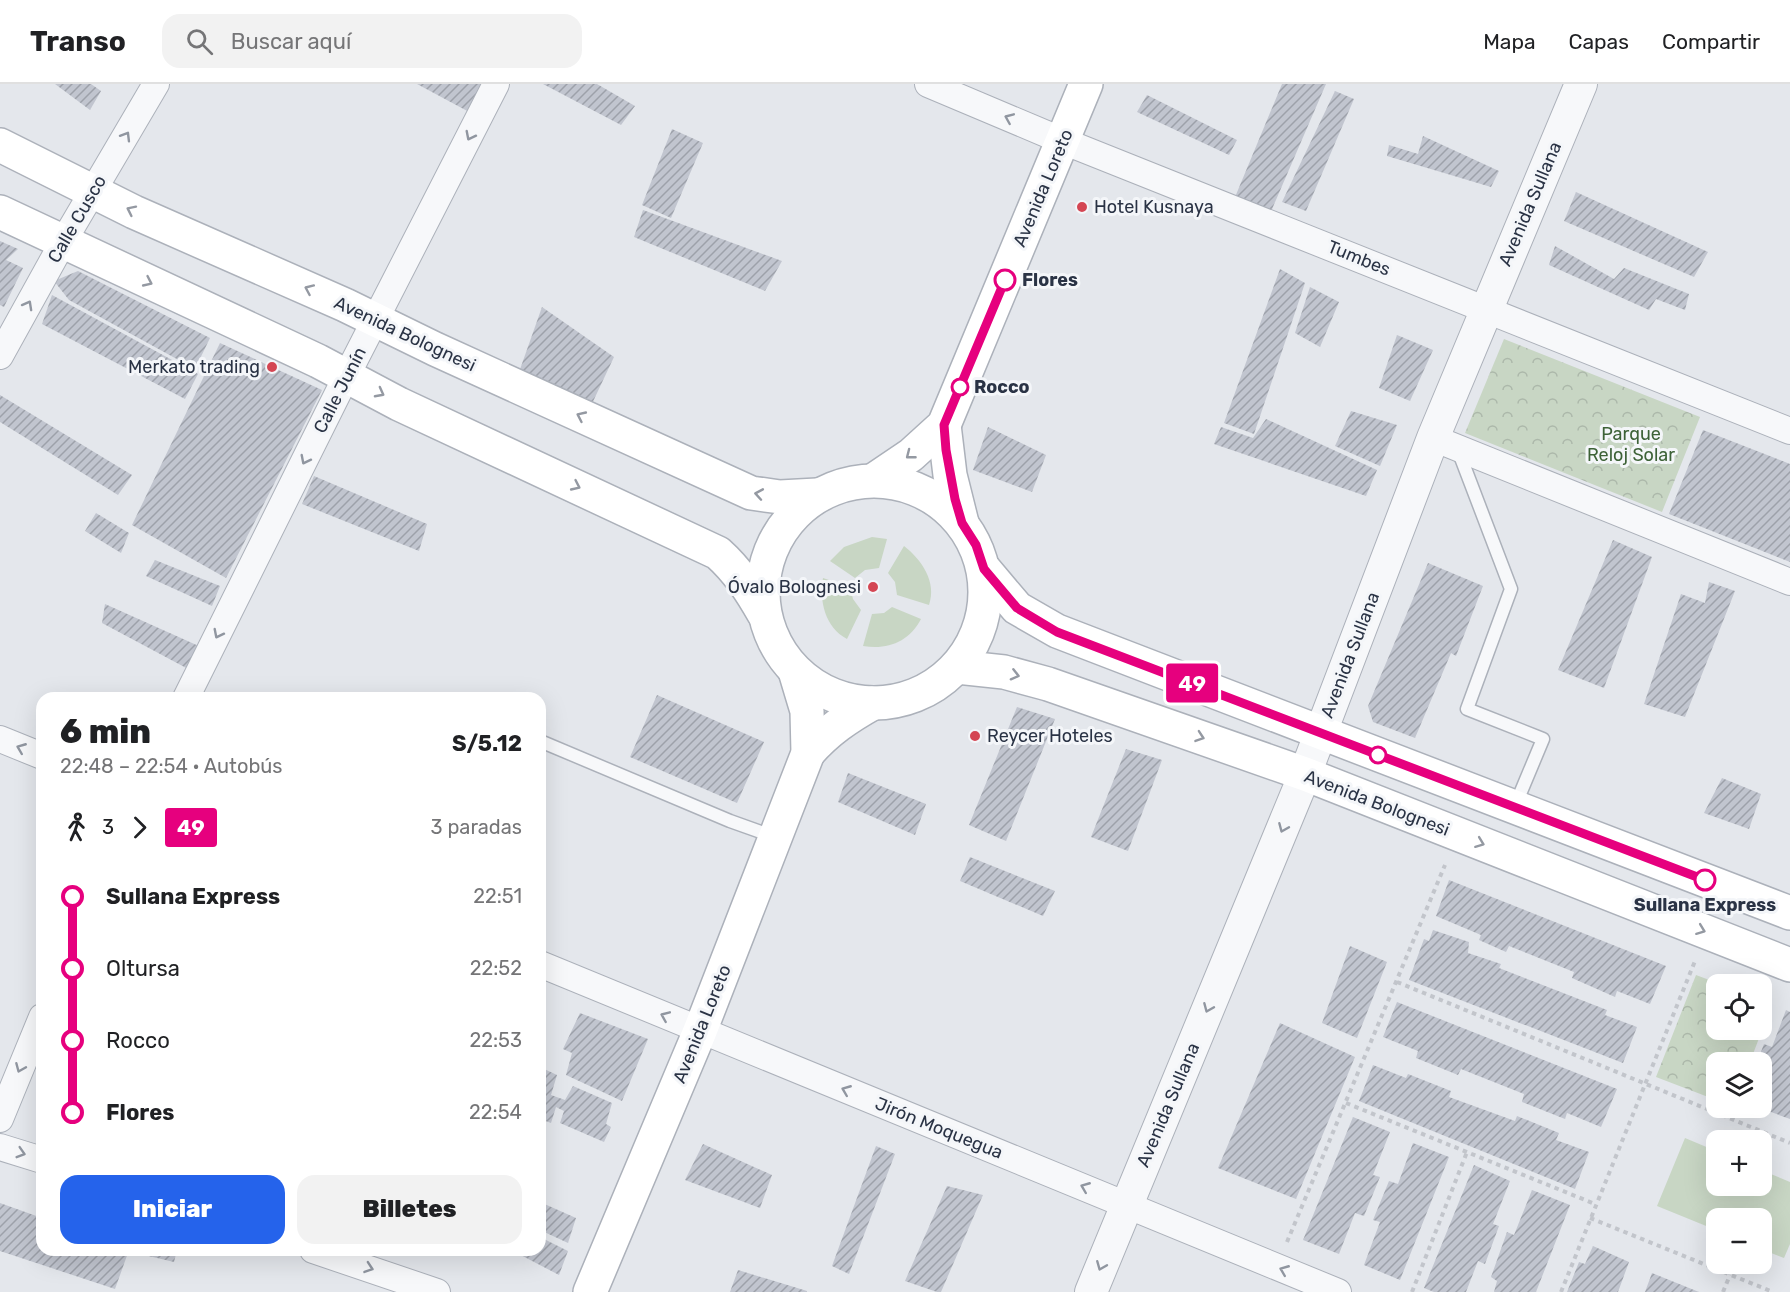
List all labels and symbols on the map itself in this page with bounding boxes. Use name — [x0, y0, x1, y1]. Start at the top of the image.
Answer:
one-way arrow — [1005, 113, 1016, 125]
street label: Avenida Loreto — [1008, 126, 1078, 250]
one-way arrow — [466, 130, 477, 141]
one-way arrow — [118, 132, 130, 142]
street label: Avenida Sullana — [1494, 138, 1566, 270]
street label: Calle Cusco — [43, 171, 111, 267]
place label: Hotel Kusnaya — [1094, 196, 1214, 218]
marker: Hotel Kusnaya — [1075, 200, 1089, 214]
one-way arrow — [126, 206, 137, 218]
street label: Tumbes — [1324, 235, 1394, 281]
marker: Flores — [994, 269, 1016, 291]
place label: Flores — [1022, 269, 1078, 291]
one-way arrow — [141, 275, 152, 287]
one-way arrow — [304, 285, 315, 297]
street label: Avenida Bolognesi — [331, 292, 479, 376]
one-way arrow — [21, 300, 32, 311]
street label: Calle Junín — [309, 343, 371, 437]
place label: Merkato trading — [128, 356, 260, 378]
marker: Merkato trading — [265, 360, 279, 374]
place label: Rocco — [974, 376, 1030, 398]
marker: Rocco — [951, 378, 969, 396]
one-way arrow — [374, 386, 385, 397]
one-way arrow — [576, 411, 587, 423]
park label: Parque Reloj Solar — [1587, 423, 1675, 466]
one-way arrow — [906, 447, 917, 458]
one-way arrow — [301, 453, 312, 464]
one-way arrow — [569, 478, 580, 490]
one-way arrow — [754, 488, 764, 501]
place label: Óvalo Bolognesi — [728, 576, 861, 598]
marker: Óvalo Bolognesi — [866, 580, 880, 594]
street label: Avenida Sullana — [1316, 589, 1384, 721]
one-way arrow — [213, 628, 225, 639]
line badge: 49 — [1165, 664, 1219, 702]
one-way arrow — [1009, 668, 1020, 680]
place label: Reycer Hoteles — [987, 725, 1113, 747]
marker: Reycer Hoteles — [968, 729, 982, 743]
one-way arrow — [1194, 729, 1204, 742]
one-way arrow — [16, 743, 27, 755]
unlabelled marker — [1369, 746, 1387, 764]
street label: Avenida Bolognesi — [1301, 765, 1453, 841]
one-way arrow — [1278, 822, 1290, 833]
one-way arrow — [1474, 836, 1485, 848]
marker: Sullana Express — [1694, 869, 1716, 891]
place label: Sullana Express — [1634, 894, 1776, 916]
one-way arrow — [1694, 923, 1705, 935]
street label: Avenida Loreto — [668, 962, 736, 1086]
one-way arrow — [1203, 1002, 1215, 1013]
one-way arrow — [660, 1011, 671, 1023]
street label: Avenida Sullana — [1132, 1039, 1204, 1171]
one-way arrow — [15, 1061, 27, 1072]
one-way arrow — [841, 1085, 852, 1097]
street label: Jirón Moquegua — [872, 1092, 1006, 1164]
one-way arrow — [15, 1146, 26, 1158]
one-way arrow — [1080, 1182, 1091, 1194]
one-way arrow — [1096, 1260, 1108, 1271]
one-way arrow — [363, 1261, 373, 1274]
one-way arrow — [1279, 1265, 1290, 1277]

